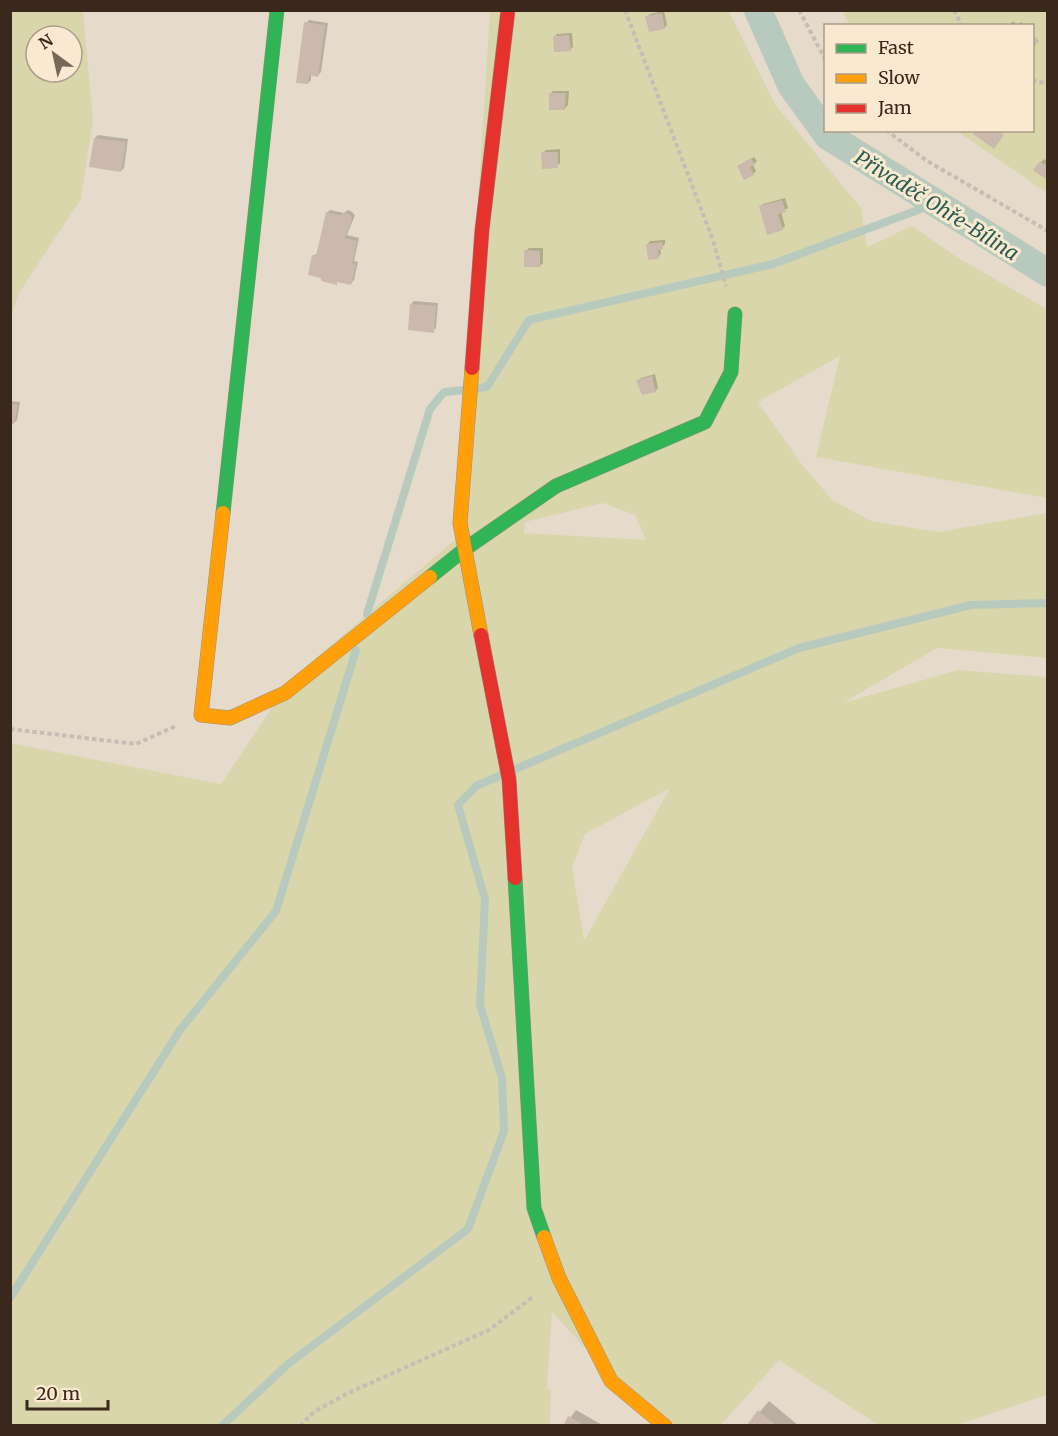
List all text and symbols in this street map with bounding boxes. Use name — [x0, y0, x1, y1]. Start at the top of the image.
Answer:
north arrow — [24, 24, 84, 84]
legend — [824, 24, 1034, 132]
text: N — [35, 29, 57, 53]
text: Fast — [878, 36, 914, 59]
text: Slow — [878, 66, 921, 89]
text: Jam — [877, 96, 912, 119]
water label: Přivaděč Ohře-Bílina — [850, 144, 1024, 266]
scale bar — [27, 1373, 108, 1411]
text: 20 m — [36, 1382, 80, 1405]

